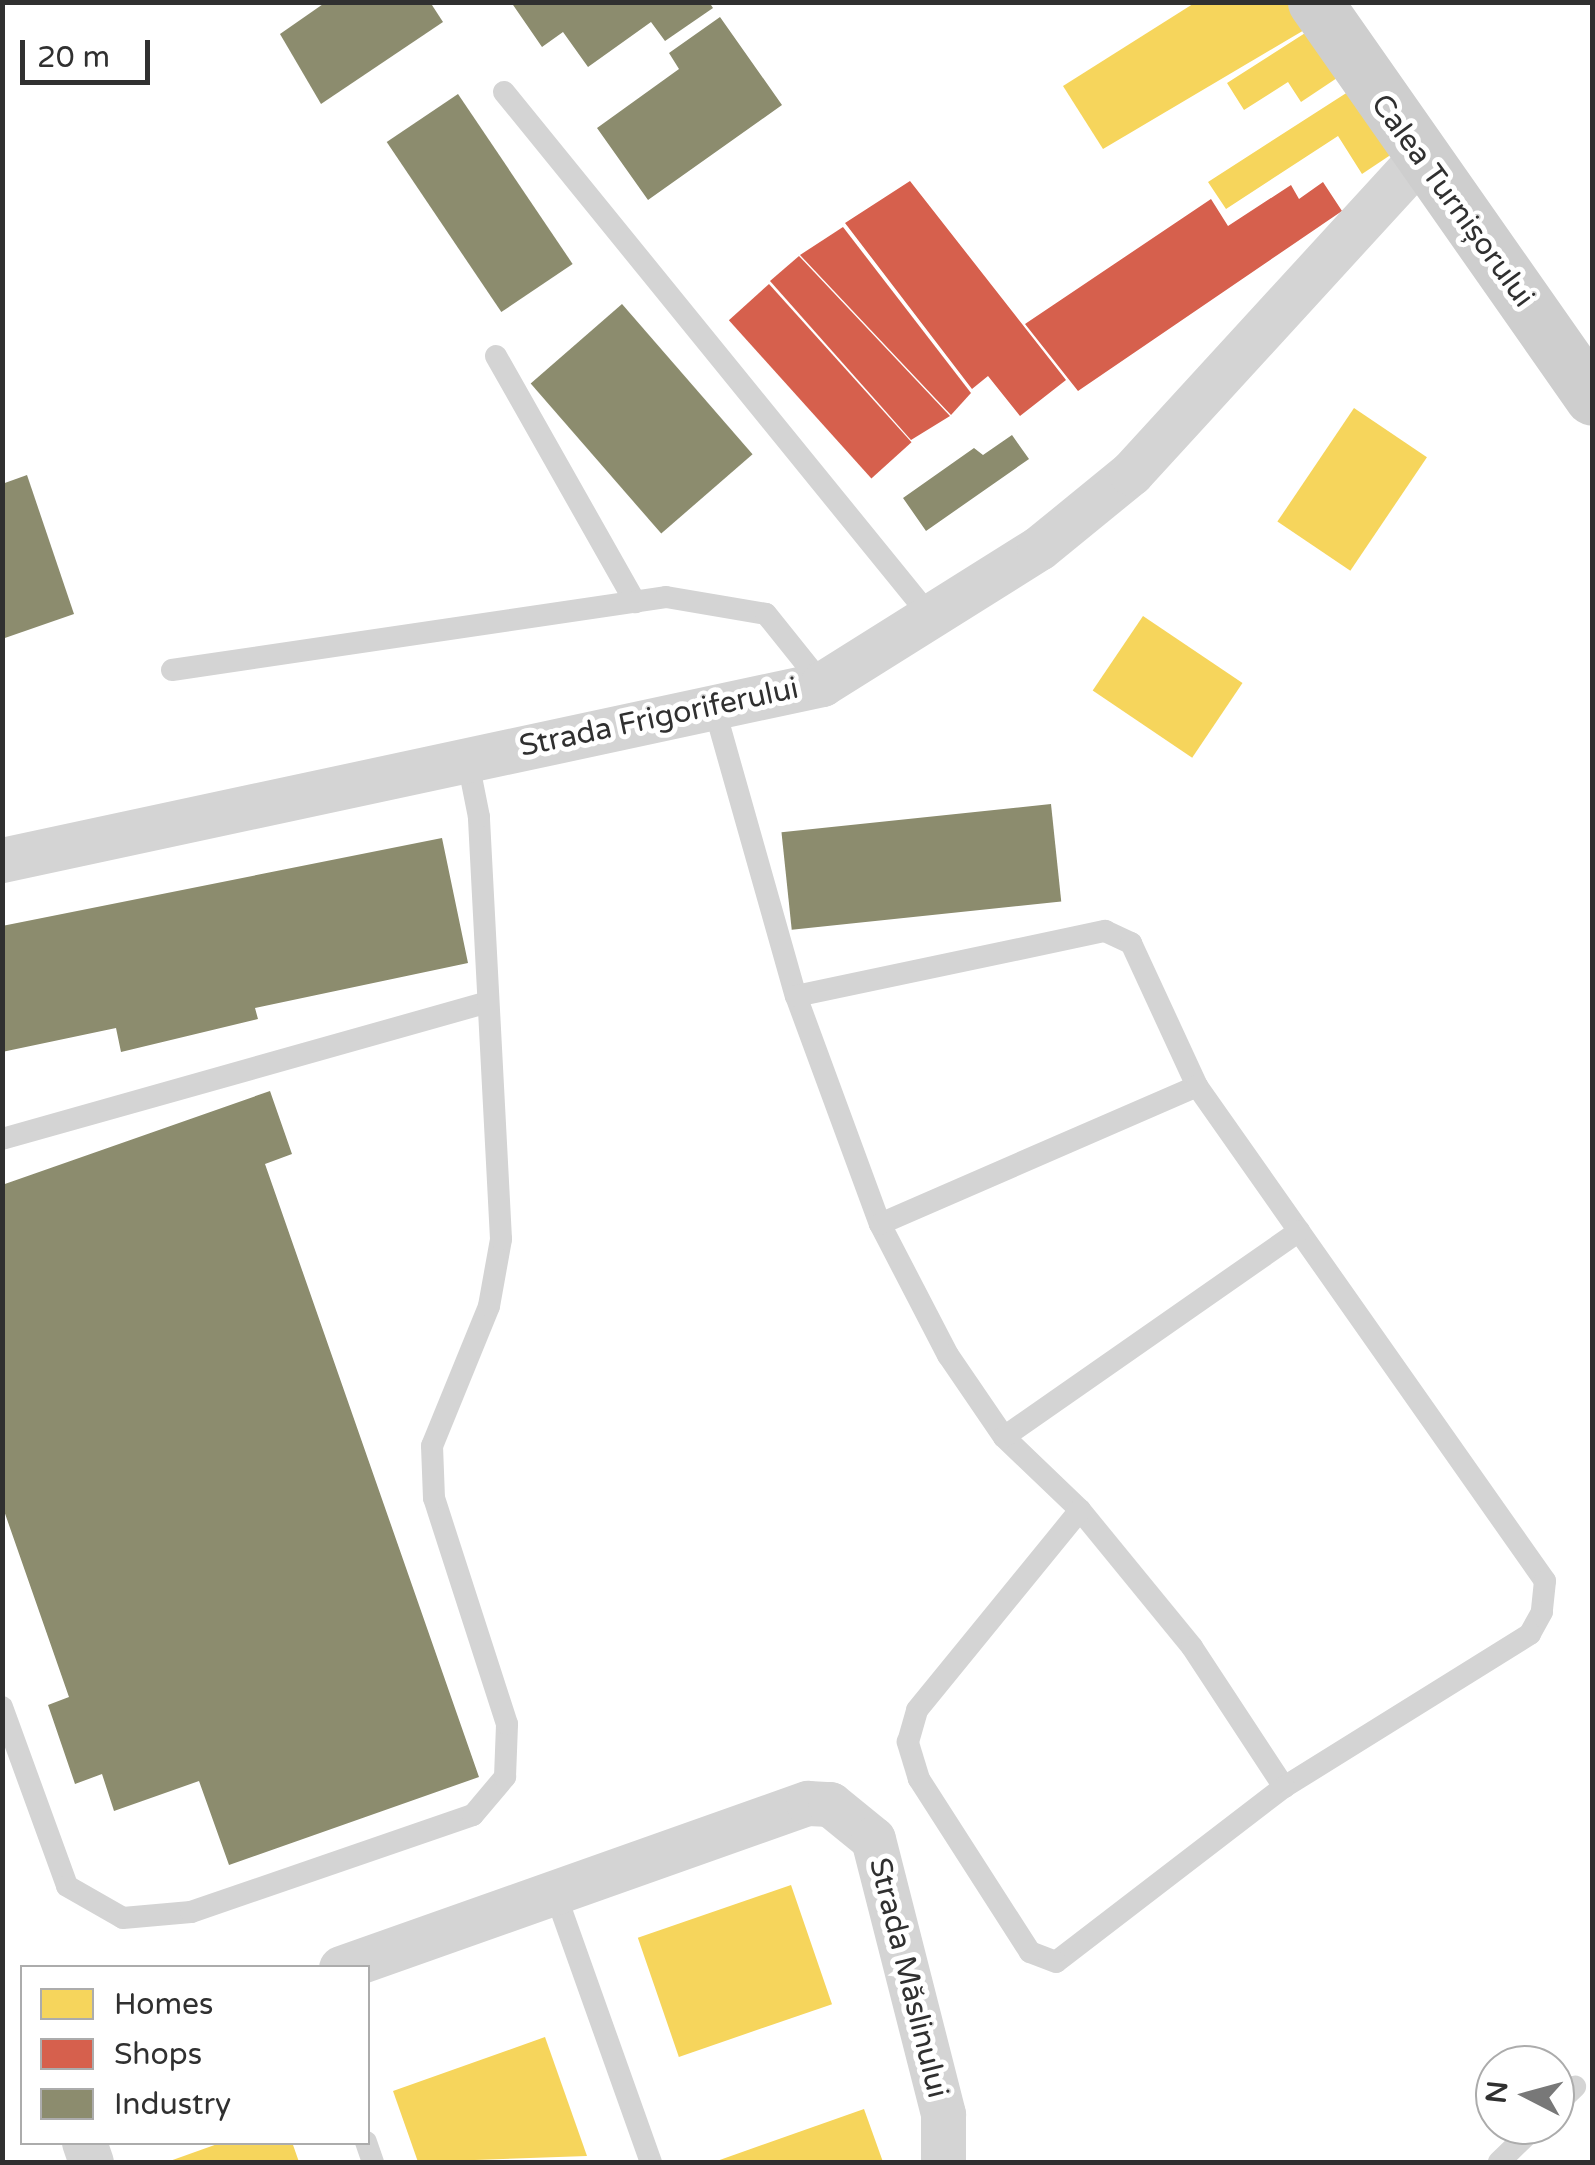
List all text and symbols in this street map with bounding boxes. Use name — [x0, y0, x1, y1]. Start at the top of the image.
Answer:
scale bar — [25, 20, 155, 82]
text: 20 m — [37, 39, 110, 76]
street label: Calea Turnișorului — [1363, 88, 1541, 314]
street label: Strada Frigoriferului — [516, 671, 802, 765]
street label: Strada Măslinului — [861, 1854, 955, 2102]
legend — [20, 1965, 370, 2145]
text: Homes — [114, 1986, 213, 2023]
text: Shops — [114, 2036, 202, 2073]
north arrow — [1475, 2045, 1575, 2145]
text: N — [1479, 2079, 1515, 2105]
text: Industry — [114, 2086, 231, 2123]

